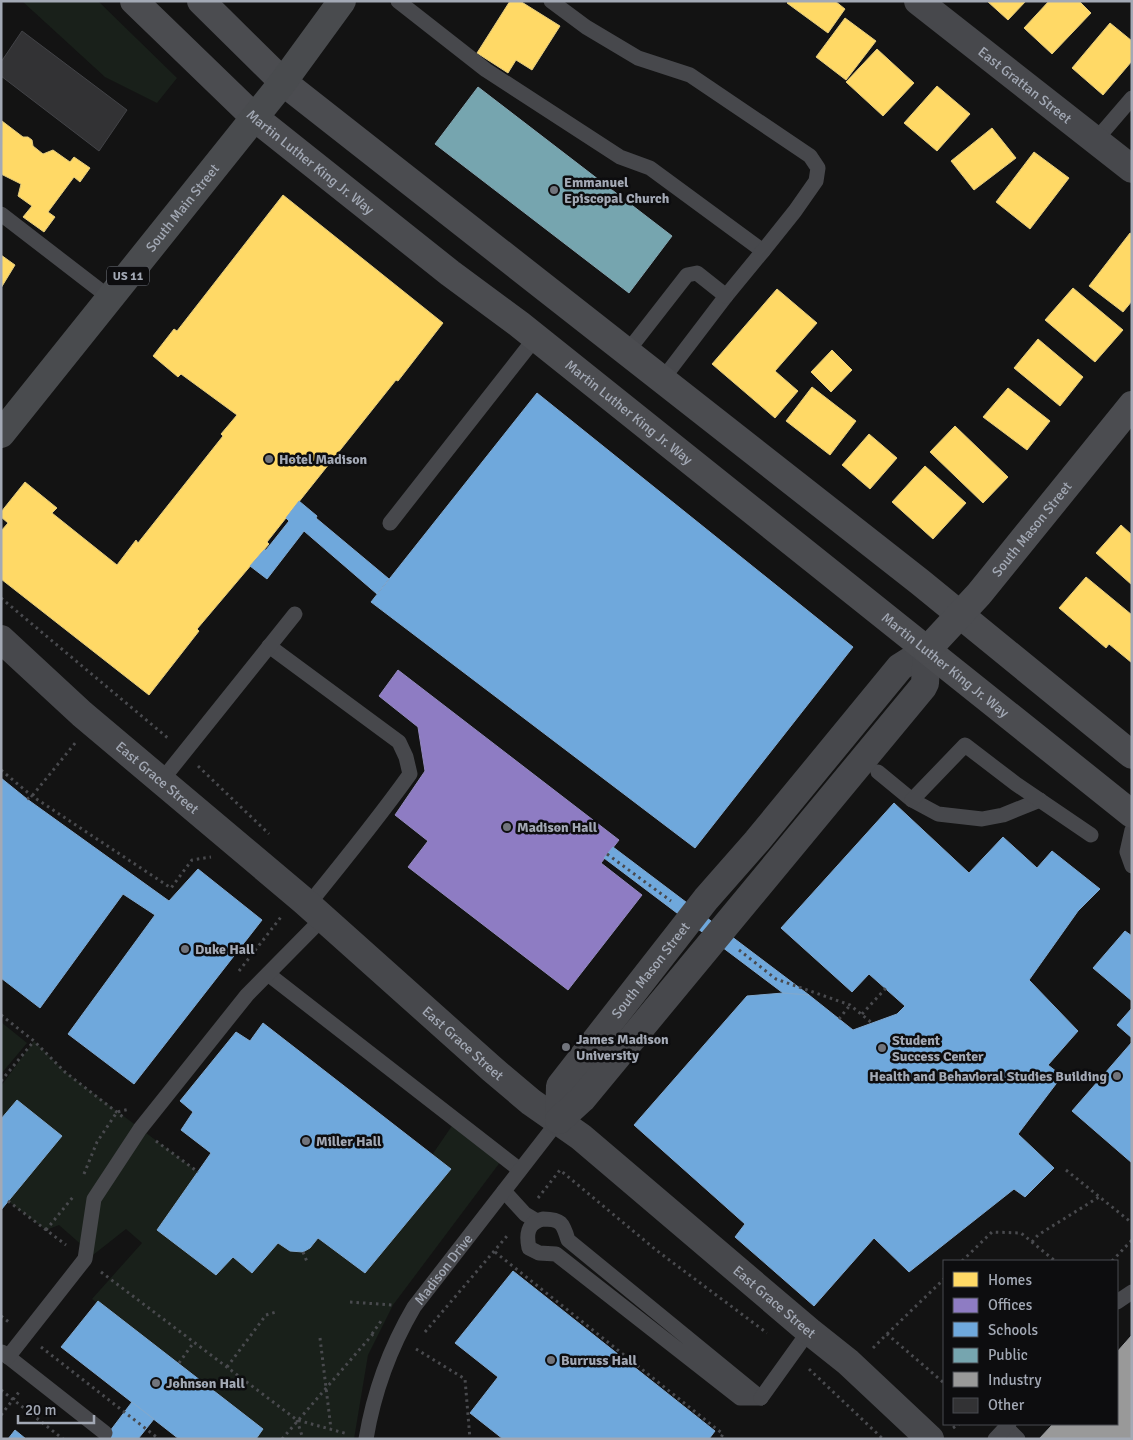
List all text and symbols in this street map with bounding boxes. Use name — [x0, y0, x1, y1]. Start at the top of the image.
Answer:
street label: East Grattan Street — [975, 43, 1075, 127]
street label: Martin Luther King Jr. Way — [243, 106, 378, 218]
street label: South Main Street — [142, 160, 223, 255]
place label: Emmanuel Episcopal Church — [564, 174, 670, 207]
marker: Emmanuel Episcopal Church — [548, 184, 560, 196]
road number: US 11 — [107, 266, 149, 286]
street label: Martin Luther King Jr. Way — [562, 356, 696, 468]
place label: Hotel Madison — [279, 451, 367, 468]
marker: Hotel Madison — [263, 453, 275, 465]
street label: South Mason Street — [988, 478, 1075, 580]
street label: Martin Luther King Jr. Way — [878, 609, 1013, 721]
street label: East Grace Street — [112, 738, 202, 817]
place label: Madison Hall — [517, 819, 598, 836]
marker: Madison Hall — [501, 821, 513, 833]
street label: South Mason Street — [608, 919, 693, 1022]
place label: Duke Hall — [195, 941, 255, 958]
marker: Duke Hall — [179, 943, 191, 955]
street label: East Grace Street — [419, 1002, 507, 1084]
place label: James Madison University — [576, 1031, 669, 1064]
place label: Student Success Center — [892, 1032, 984, 1065]
marker: James Madison University — [560, 1041, 572, 1053]
marker: Student Success Center — [876, 1042, 888, 1054]
place label: Health and Behavioral Studies Building — [869, 1068, 1107, 1085]
marker: Health and Behavioral Studies Building — [1111, 1070, 1123, 1082]
place label: Miller Hall — [316, 1133, 382, 1150]
marker: Miller Hall — [300, 1135, 312, 1147]
street label: Madison Drive — [411, 1230, 476, 1308]
legend — [943, 1260, 1118, 1425]
street label: East Grace Street — [730, 1262, 819, 1342]
text: Homes — [988, 1271, 1032, 1289]
text: Offices — [988, 1296, 1033, 1314]
text: Schools — [988, 1321, 1039, 1339]
text: Public — [988, 1346, 1028, 1364]
place label: Burruss Hall — [561, 1352, 638, 1369]
marker: Burruss Hall — [545, 1354, 557, 1366]
text: Industry — [988, 1371, 1041, 1389]
place label: Johnson Hall — [166, 1375, 245, 1392]
marker: Johnson Hall — [150, 1377, 162, 1389]
scale bar — [18, 1392, 94, 1424]
text: Other — [988, 1396, 1025, 1414]
text: 20 m — [25, 1401, 56, 1419]

